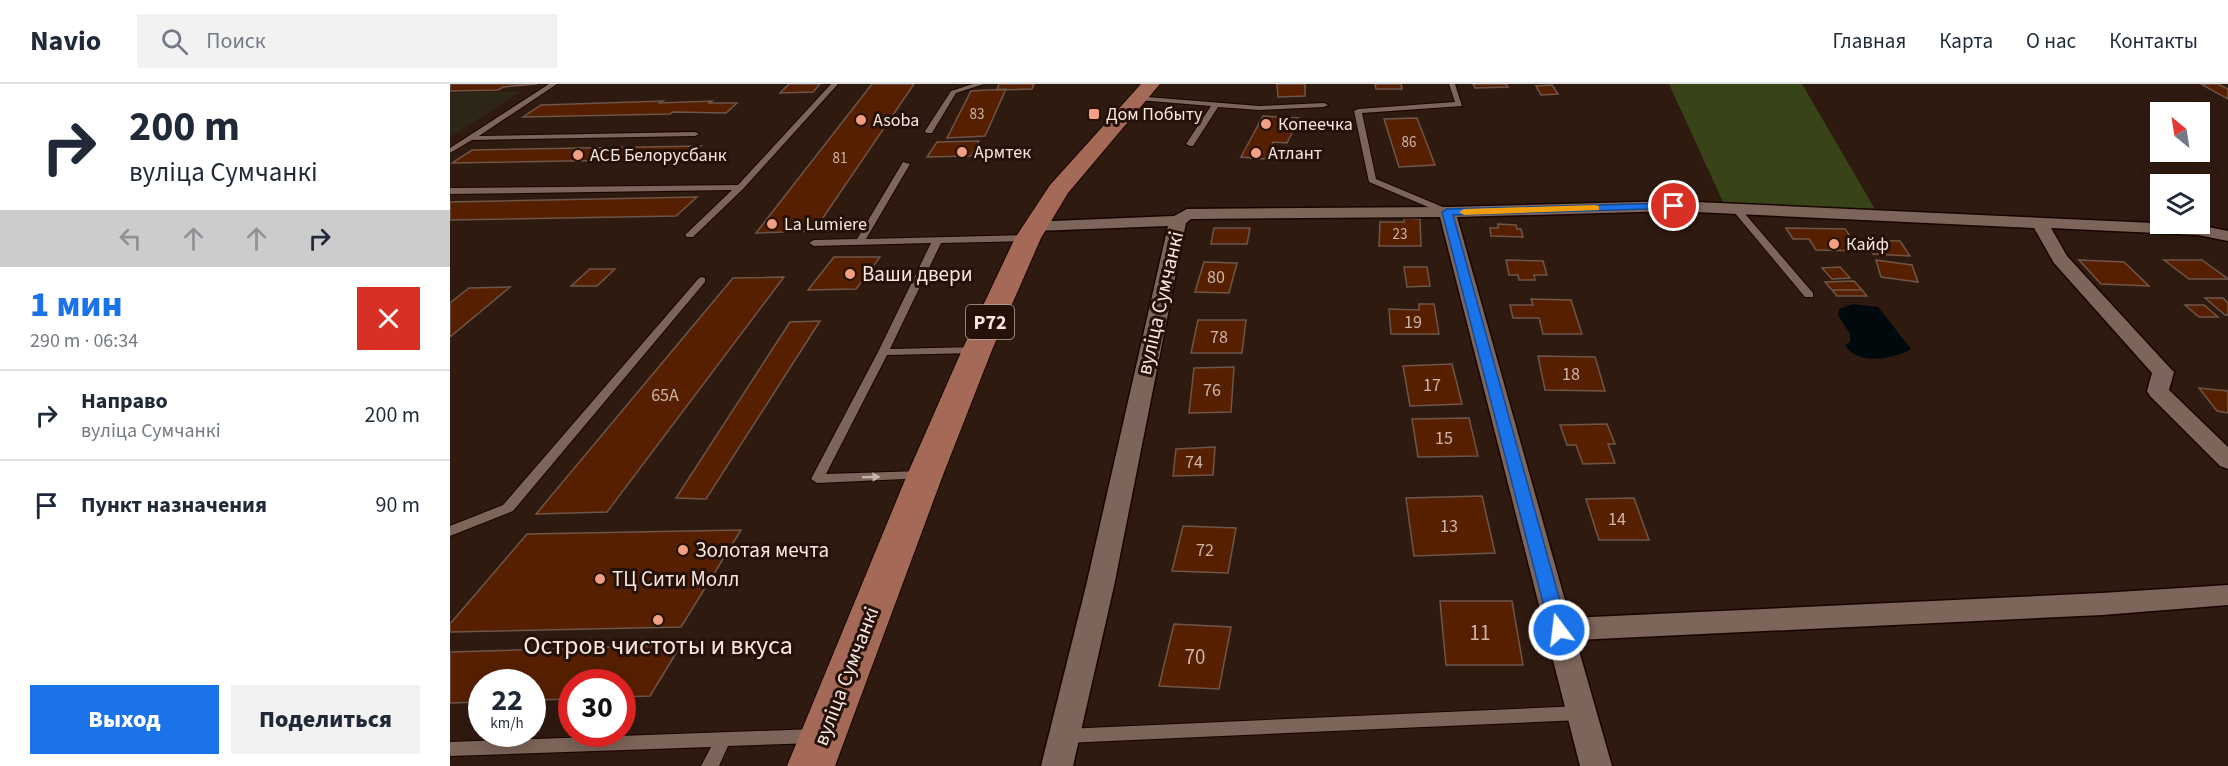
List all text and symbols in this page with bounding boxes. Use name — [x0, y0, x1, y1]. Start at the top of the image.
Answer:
search box — [137, 14, 557, 68]
text: Navio — [30, 21, 101, 61]
icon: search — [158, 25, 191, 58]
text: Поиск — [206, 25, 266, 57]
text: Главная — [1833, 26, 1906, 56]
text: Карта — [1939, 26, 1993, 56]
text: О нас — [2026, 26, 2076, 56]
text: Контакты — [2109, 26, 2198, 56]
text: 200 m — [129, 97, 240, 157]
place label: Дом Побыту — [1106, 102, 1203, 127]
north arrow — [2150, 102, 2210, 162]
map controls — [2150, 102, 2210, 234]
house number: 83 — [970, 104, 984, 125]
marker: Дом Побыту — [1087, 107, 1101, 121]
icon: right — [30, 108, 108, 186]
place label: Asoba — [873, 108, 919, 133]
place label: Копеечка — [1278, 112, 1353, 137]
marker: Asoba — [854, 113, 868, 127]
marker: Копеечка — [1259, 117, 1273, 131]
house number: 86 — [1402, 132, 1416, 153]
place label: Армтек — [974, 140, 1031, 165]
place label: Атлант — [1268, 141, 1322, 166]
place label: АСБ Белорусбанк — [590, 143, 727, 168]
marker: Армтек — [955, 145, 969, 159]
marker: Атлант — [1249, 146, 1263, 160]
marker: АСБ Белорусбанк — [571, 148, 585, 162]
house number: 81 — [833, 148, 847, 169]
text: вуліца Сумчанкі — [129, 153, 318, 192]
button: layers — [2150, 174, 2210, 234]
pin — [1648, 180, 1699, 231]
icon: arrive — [1657, 189, 1690, 222]
place label: La Lumiere — [784, 212, 867, 237]
marker: La Lumiere — [765, 217, 779, 231]
icon: left — [114, 222, 147, 255]
icon: ahead — [177, 222, 210, 255]
icon: ahead — [240, 222, 273, 255]
icon: right — [303, 222, 336, 255]
house number: 23 — [1393, 224, 1407, 245]
street label: вуліца Сумчанкі — [1129, 228, 1191, 378]
place label: Кайф — [1846, 232, 1889, 257]
marker: Кайф — [1827, 237, 1841, 251]
place label: Ваши двери — [862, 259, 973, 289]
house number: 80 — [1207, 265, 1225, 290]
marker: Ваши двери — [843, 267, 857, 281]
text: 1 мин — [30, 279, 123, 330]
button: close — [357, 287, 420, 350]
road number: Р72 — [966, 305, 1014, 339]
house number: 19 — [1404, 310, 1422, 335]
house number: 78 — [1210, 325, 1228, 350]
text: 290 m · 06:34 — [30, 327, 138, 355]
house number: 18 — [1562, 362, 1580, 387]
house number: 17 — [1423, 373, 1441, 398]
house number: 76 — [1203, 378, 1221, 403]
house number: 65А — [651, 383, 679, 408]
text: Направо — [81, 385, 168, 417]
icon: right — [30, 399, 63, 432]
text: 200 m — [365, 399, 420, 431]
text: вуліца Сумчанкі — [81, 417, 221, 445]
house number: 15 — [1435, 426, 1453, 451]
house number: 74 — [1185, 450, 1203, 475]
one-way arrow — [861, 472, 880, 482]
icon: arrive — [30, 489, 63, 522]
text: Пункт назначения — [81, 489, 267, 521]
text: 90 m — [375, 489, 420, 521]
house number: 14 — [1608, 507, 1626, 532]
house number: 13 — [1440, 514, 1458, 539]
place label: Золотая мечта — [695, 535, 829, 565]
house number: 72 — [1196, 538, 1214, 563]
marker: Золотая мечта — [676, 543, 690, 557]
place label: ТЦ Сити Молл — [612, 564, 739, 594]
marker: ТЦ Сити Молл — [593, 572, 607, 586]
position arrow — [1527, 598, 1591, 662]
street label: вуліца Сумчанкі — [806, 602, 886, 750]
marker: Остров чистоты и вкуса — [651, 613, 665, 627]
house number: 11 — [1470, 618, 1490, 648]
place label: Остров чистоты и вкуса — [523, 627, 793, 664]
house number: 70 — [1185, 642, 1205, 672]
speed limit sign: 30 — [558, 669, 636, 747]
text: 22 — [491, 679, 523, 722]
button: Выход — [30, 685, 219, 754]
button: Поделиться — [231, 685, 420, 754]
text: km/h — [490, 713, 524, 734]

